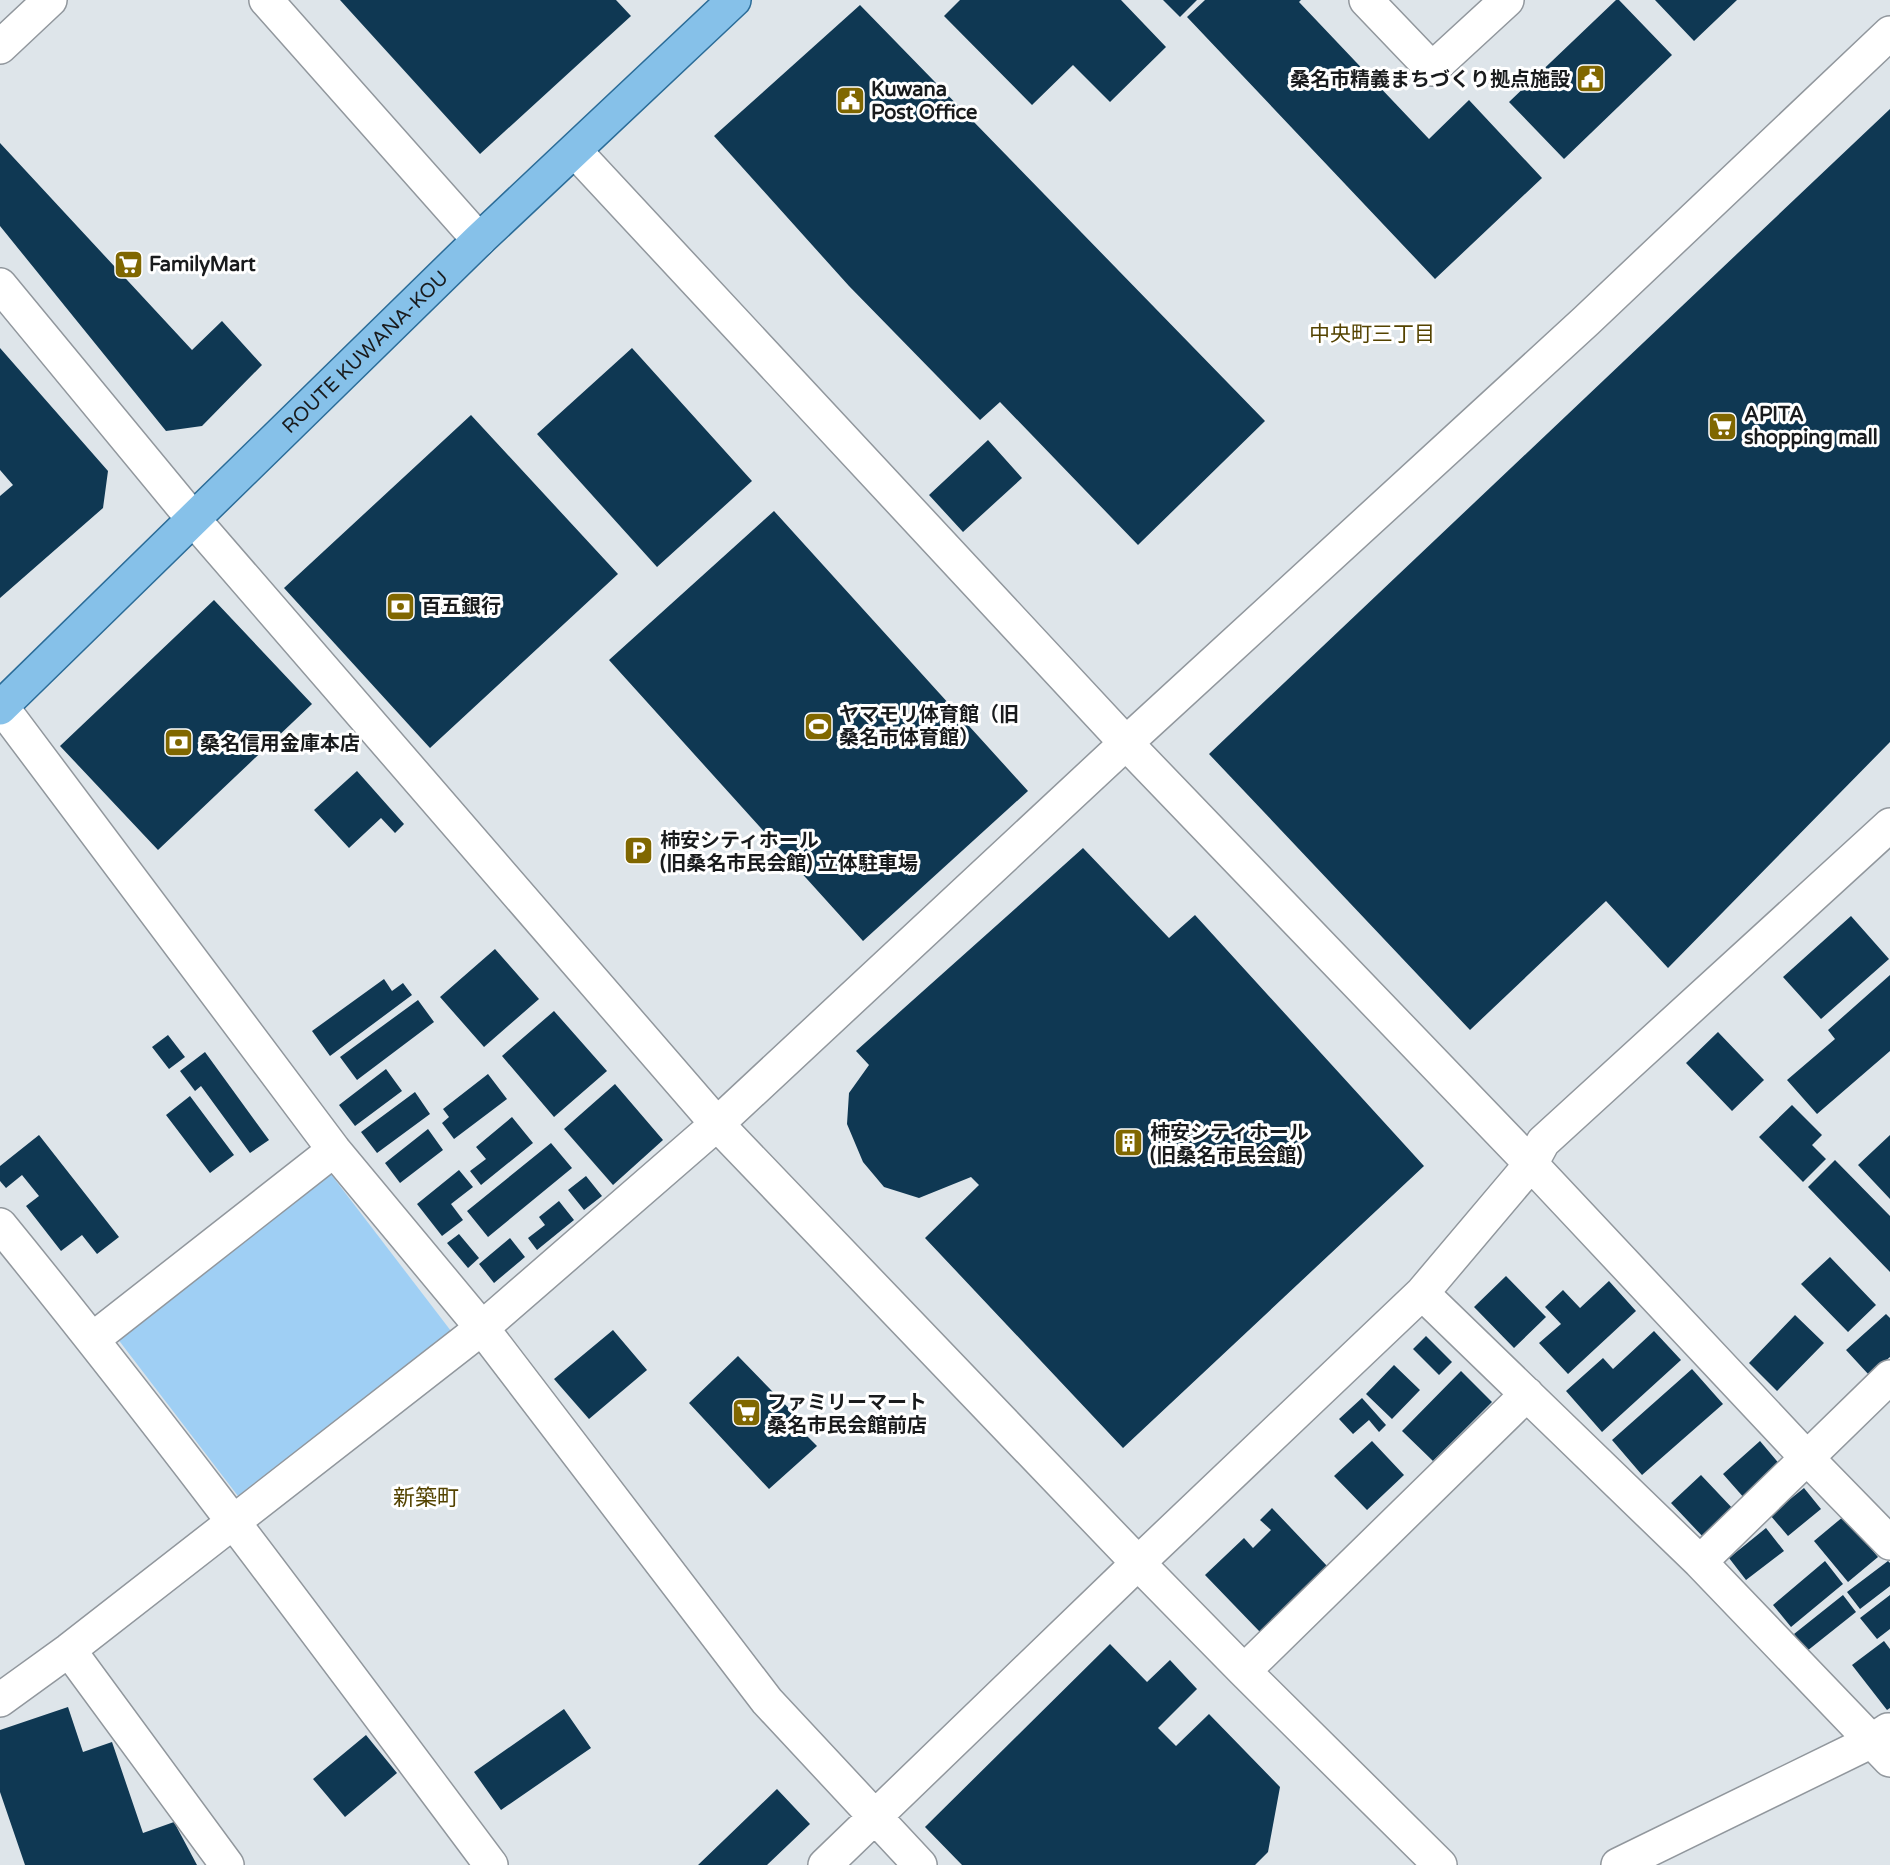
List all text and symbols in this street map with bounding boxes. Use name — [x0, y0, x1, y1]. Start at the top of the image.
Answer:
public building icon: 桑名市精義まちづくり拠点施設 — [1575, 63, 1607, 95]
place label: 桑名市精義まちづくり拠点施設 — [1290, 68, 1570, 92]
place label: Kuwana Post Office — [871, 78, 977, 125]
public building icon: Kuwana Post Office — [834, 84, 866, 116]
supermarket icon: FamilyMart — [112, 248, 144, 280]
place label: FamilyMart — [149, 253, 256, 277]
street label: ROUTE KUWANA-KOU — [277, 266, 454, 439]
district label: 中央町三丁目 — [1309, 322, 1435, 347]
place label: APITA shopping mall — [1744, 403, 1878, 450]
supermarket icon: APITA shopping mall — [1707, 410, 1739, 442]
bank icon: 百五銀行 — [384, 590, 416, 622]
place label: 百五銀行 — [421, 595, 501, 619]
place label: ヤマモリ体育館（旧 桑名市体育館） — [839, 703, 1019, 750]
sports icon: ヤマモリ体育館（旧 桑名市体育館） — [802, 710, 834, 742]
bank icon: 桑名信用金庫本店 — [163, 727, 195, 759]
place label: 桑名信用金庫本店 — [200, 732, 360, 756]
place label: 柿安シティホール (旧桑名市民会館) 立体駐車場 — [660, 829, 918, 876]
parking icon: 柿安シティホール (旧桑名市民会館) 立体駐車場 — [623, 835, 655, 867]
place label: 柿安シティホール (旧桑名市民会館) — [1150, 1121, 1309, 1168]
building icon: 柿安シティホール (旧桑名市民会館) — [1113, 1127, 1145, 1159]
place label: ファミリーマート 桑名市民会館前店 — [767, 1391, 927, 1438]
supermarket icon: ファミリーマート 桑名市民会館前店 — [730, 1397, 762, 1429]
district label: 新築町 — [393, 1485, 459, 1511]

